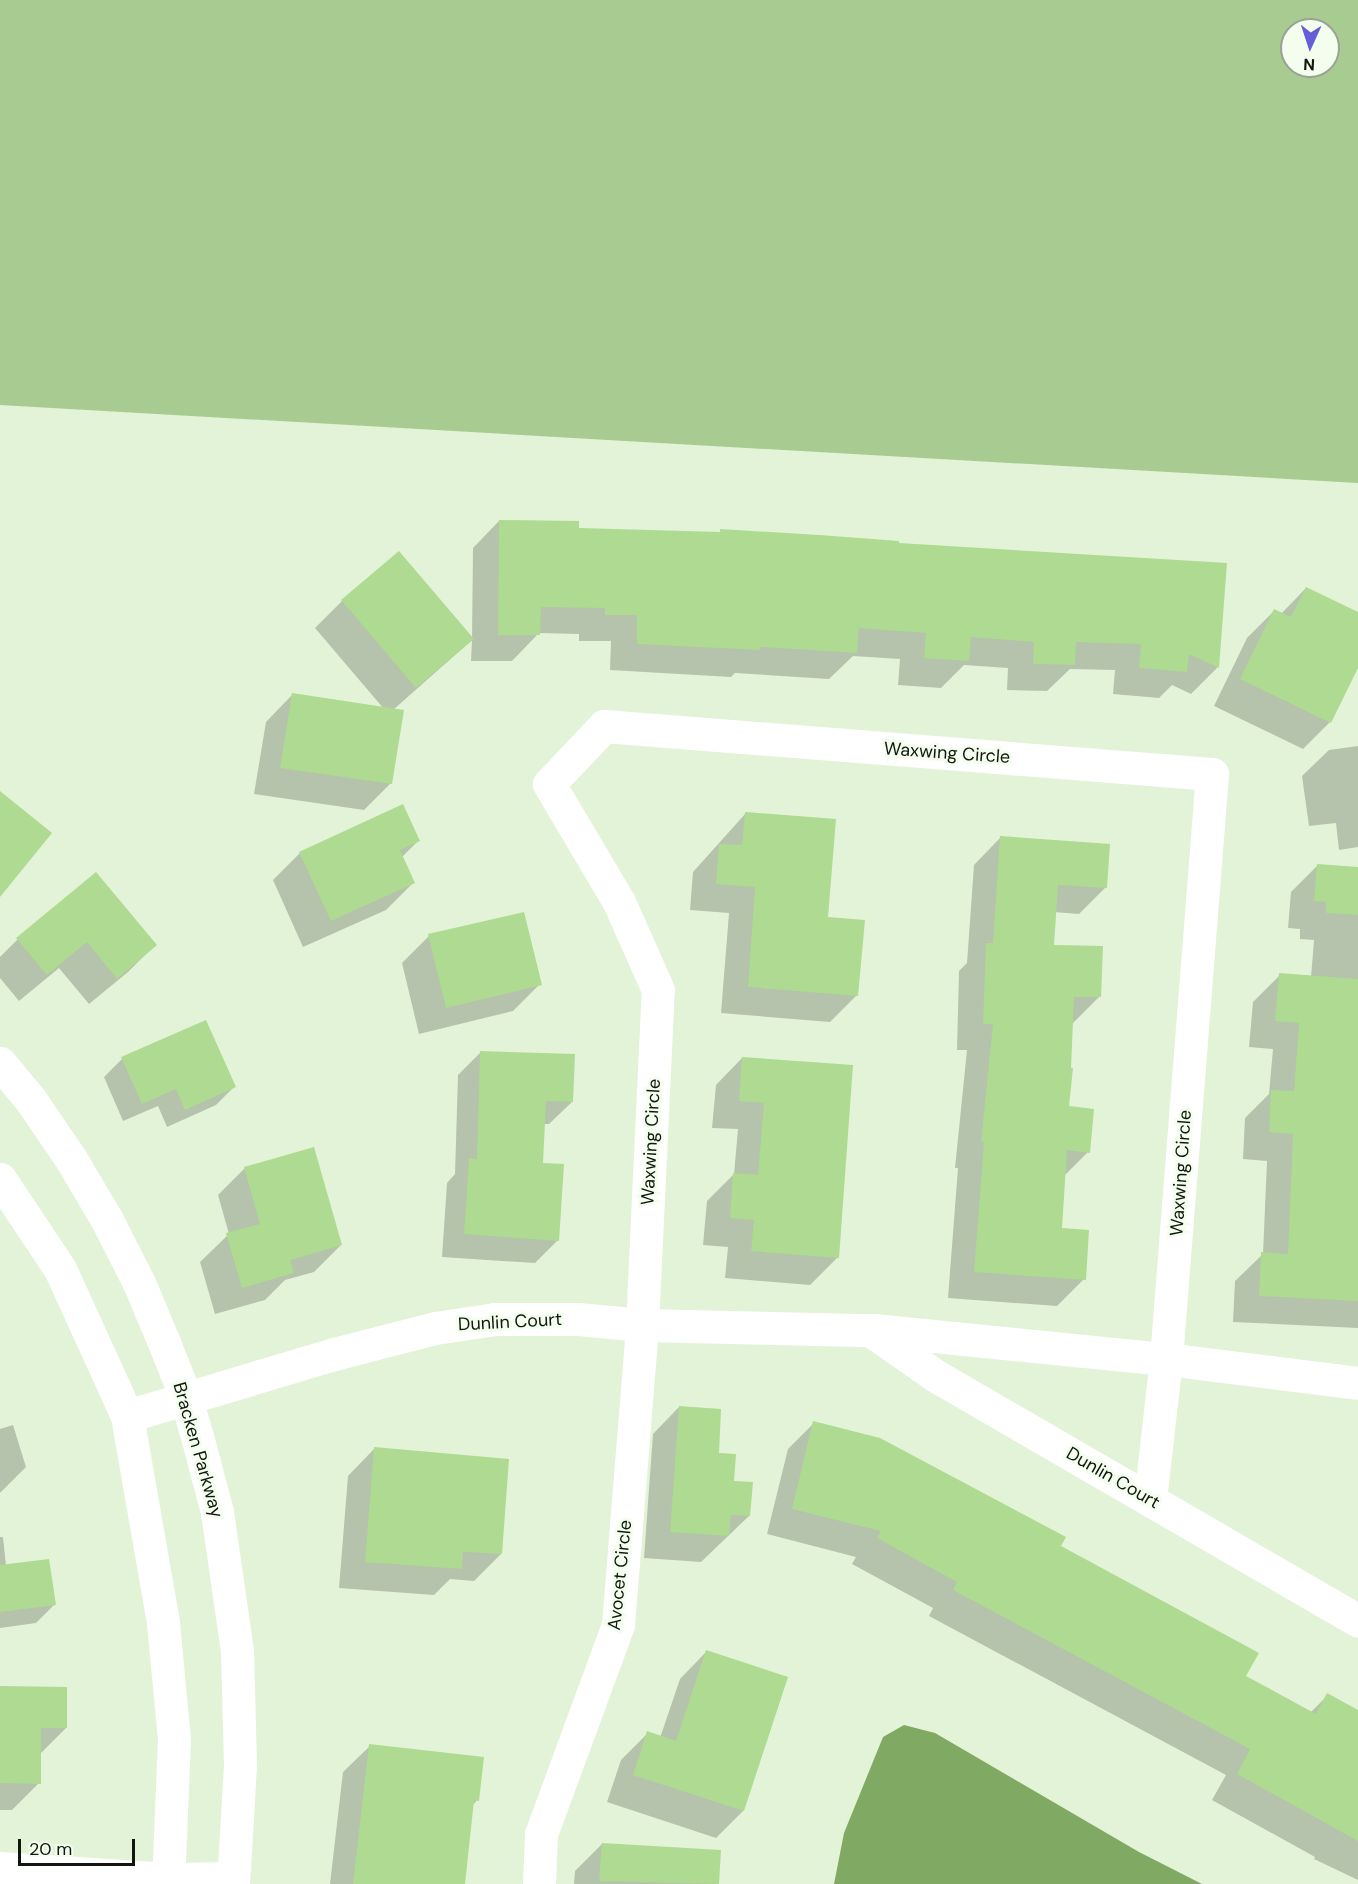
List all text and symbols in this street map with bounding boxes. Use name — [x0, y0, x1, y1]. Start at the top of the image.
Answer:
north arrow — [1280, 18, 1340, 78]
text: N — [1303, 54, 1316, 75]
street label: Waxwing Circle — [883, 738, 1011, 768]
street label: Waxwing Circle — [637, 1078, 665, 1206]
street label: Waxwing Circle — [1166, 1109, 1196, 1237]
street label: Dunlin Court — [457, 1308, 563, 1336]
street label: Bracken Parkway — [168, 1380, 228, 1520]
street label: Dunlin Court — [1063, 1443, 1163, 1513]
street label: Avocet Circle — [603, 1519, 637, 1631]
scale bar — [21, 1827, 138, 1865]
text: 20 m — [29, 1837, 72, 1861]

